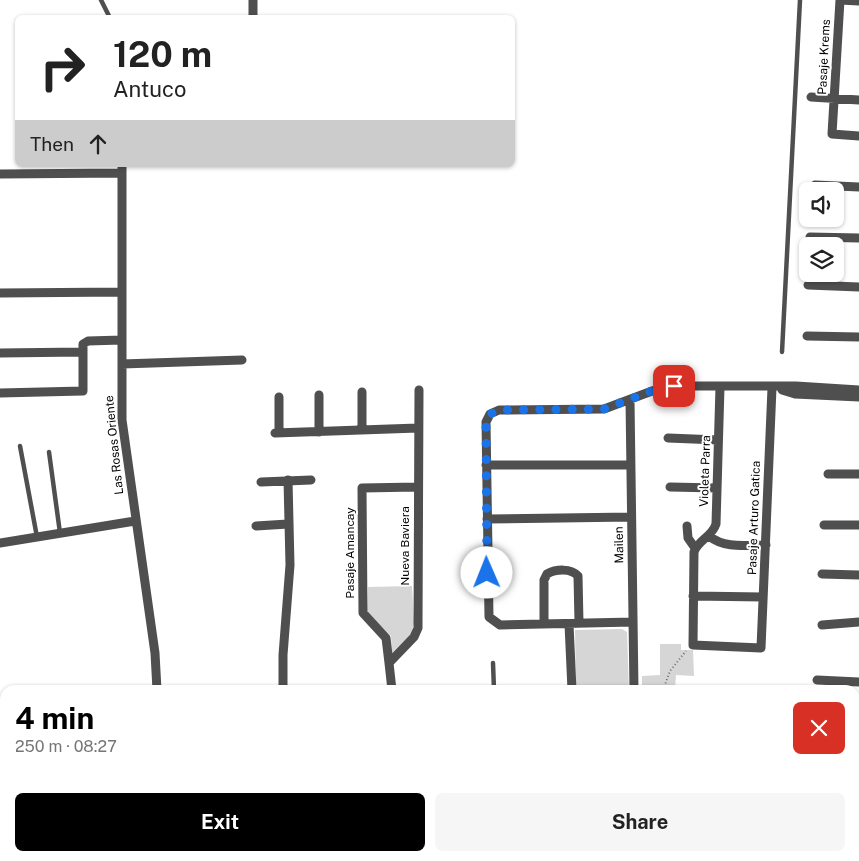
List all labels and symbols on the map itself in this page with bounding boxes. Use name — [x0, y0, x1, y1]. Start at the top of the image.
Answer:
street label: Pasaje Krems — [815, 19, 833, 95]
pin — [653, 365, 695, 407]
street label: Las Rosas Oriente — [102, 395, 126, 495]
street label: Violeta Parra — [697, 435, 713, 507]
street label: Pasaje Arturo Gatica — [745, 461, 763, 575]
street label: Nueva Baviera — [398, 506, 412, 586]
street label: Pasaje Amancay — [343, 507, 357, 599]
street label: Mailen — [612, 526, 626, 564]
position arrow — [460, 546, 512, 598]

